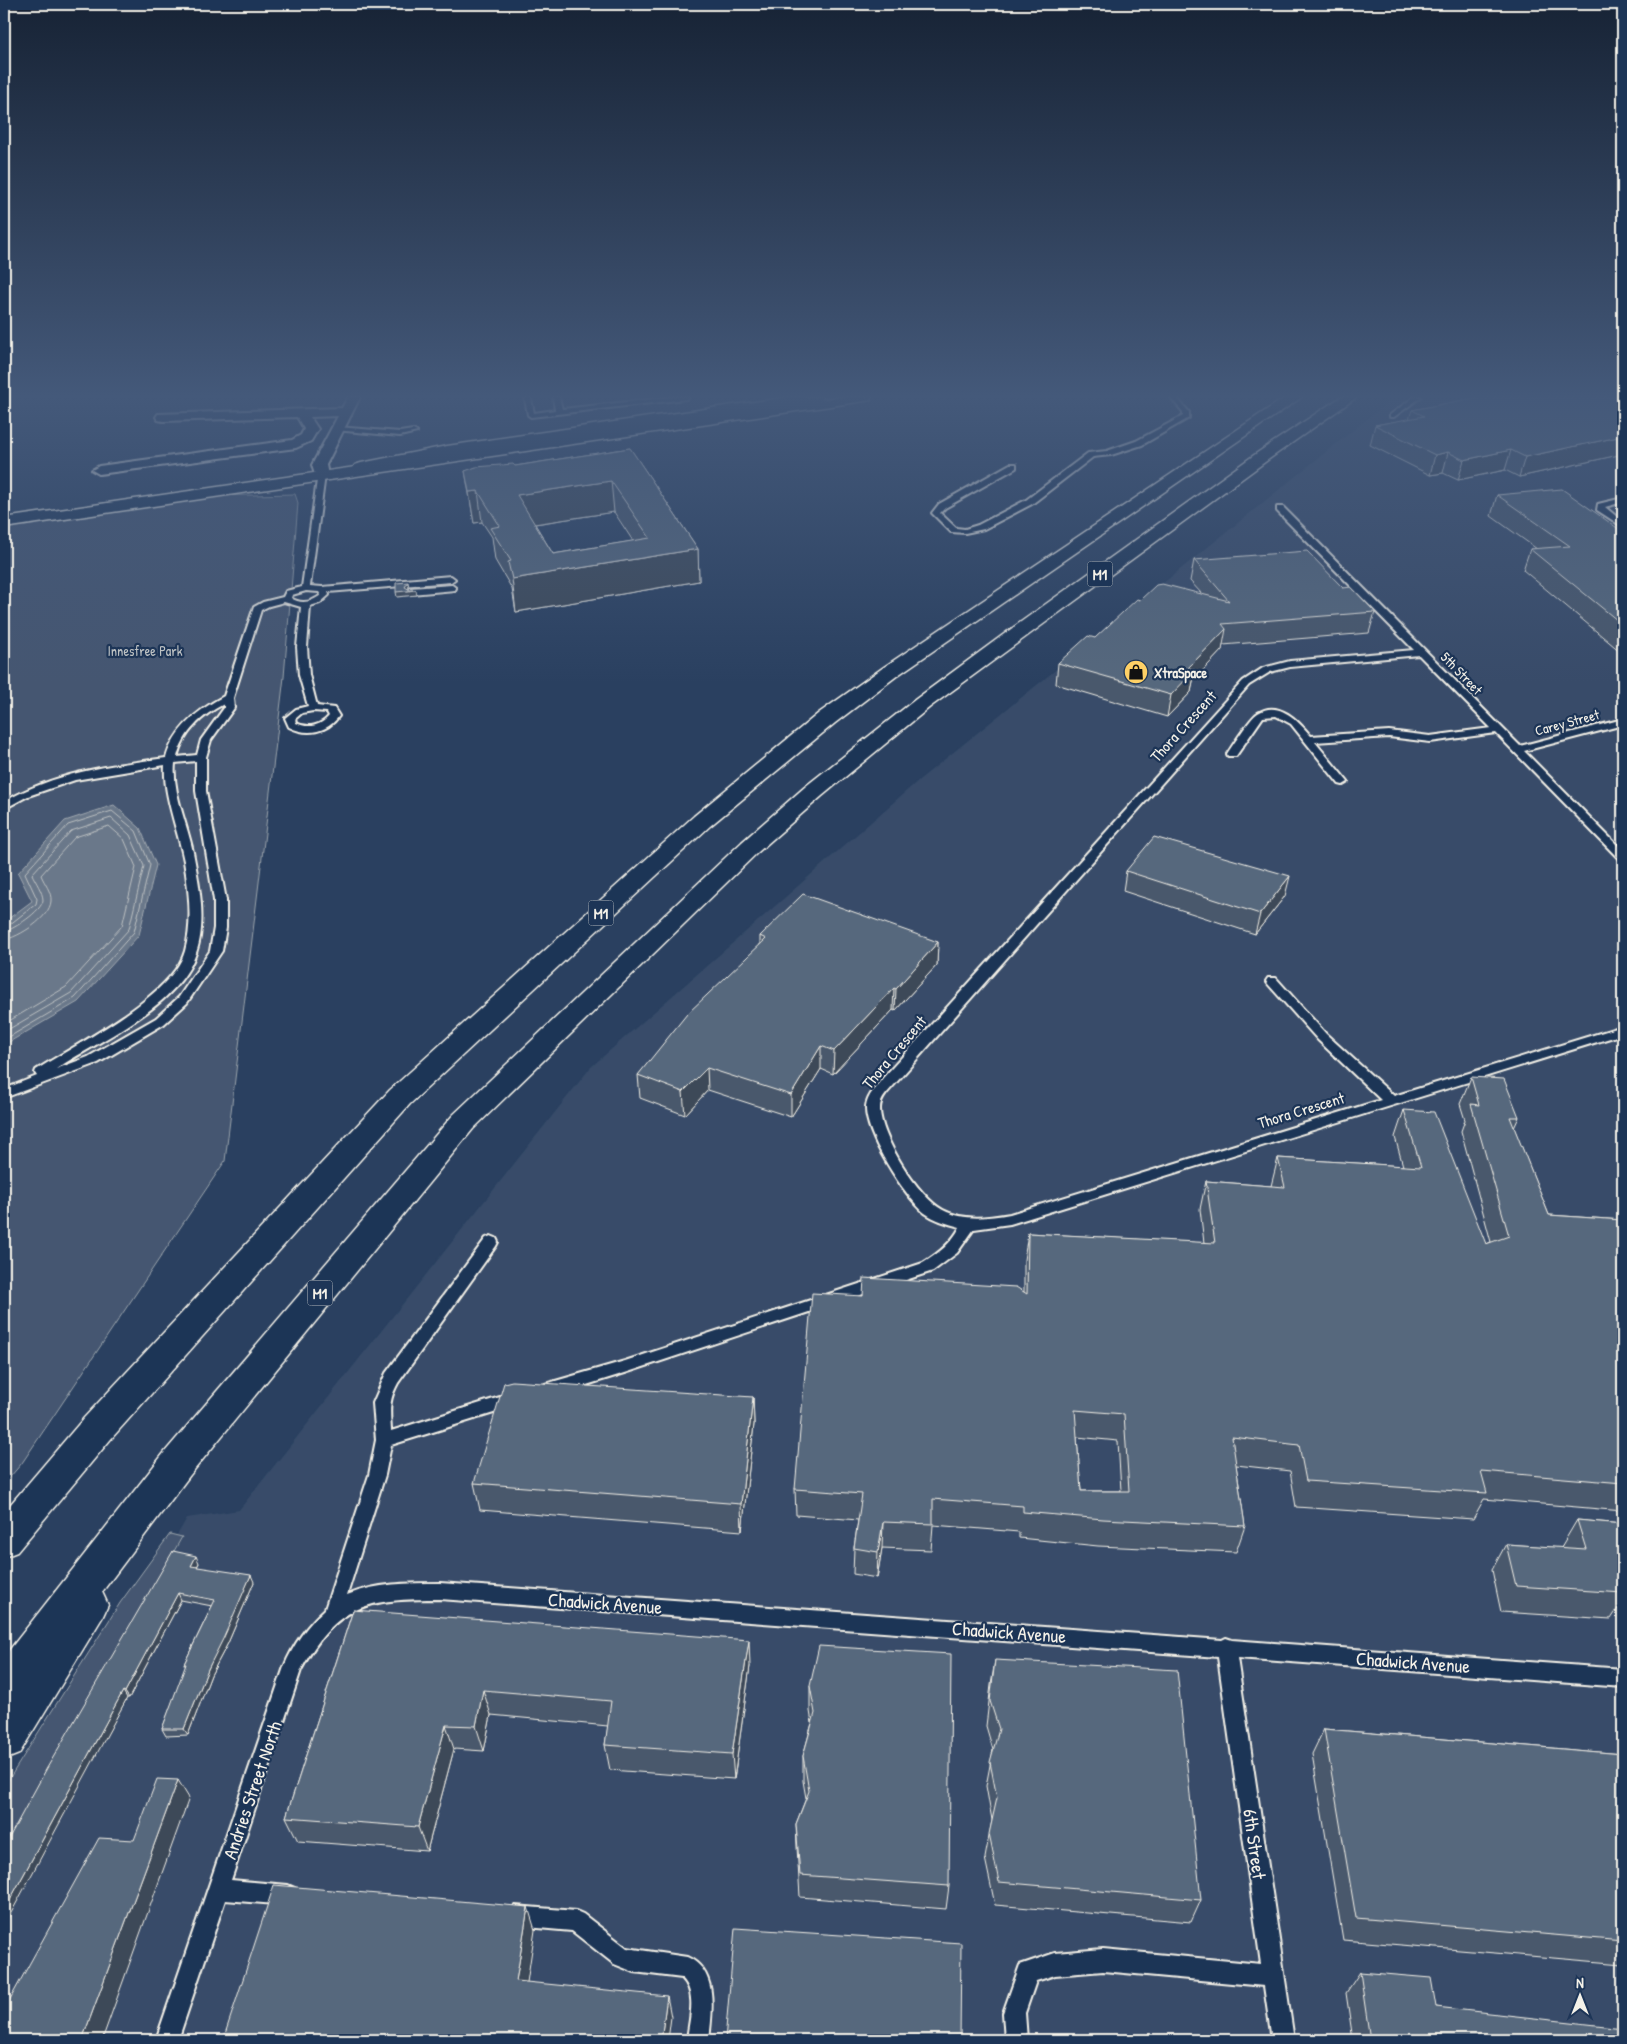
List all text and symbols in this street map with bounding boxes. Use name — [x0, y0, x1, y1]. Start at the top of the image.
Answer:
road number: M1 — [1088, 562, 1112, 586]
park label: Innesfree Park — [107, 641, 183, 660]
street label: 5th Street — [1437, 648, 1487, 699]
shop icon: XtraSpace — [1123, 659, 1149, 685]
place label: XtraSpace — [1154, 663, 1207, 684]
street label: Thora Crescent — [1145, 685, 1221, 767]
street label: Carey Street — [1533, 704, 1602, 741]
road number: M1 — [588, 900, 614, 926]
street label: Thora Crescent — [857, 1010, 932, 1093]
street label: Thora Crescent — [1255, 1086, 1347, 1134]
road number: M1 — [308, 1280, 332, 1306]
street label: Chadwick Avenue — [547, 1586, 663, 1620]
street label: Chadwick Avenue — [951, 1615, 1067, 1649]
street label: Chadwick Avenue — [1355, 1645, 1471, 1679]
street label: Andries Street North — [216, 1718, 288, 1862]
street label: 6th Street — [1237, 1807, 1273, 1881]
north arrow — [1554, 1972, 1604, 2022]
text: N — [1576, 1973, 1584, 1992]

